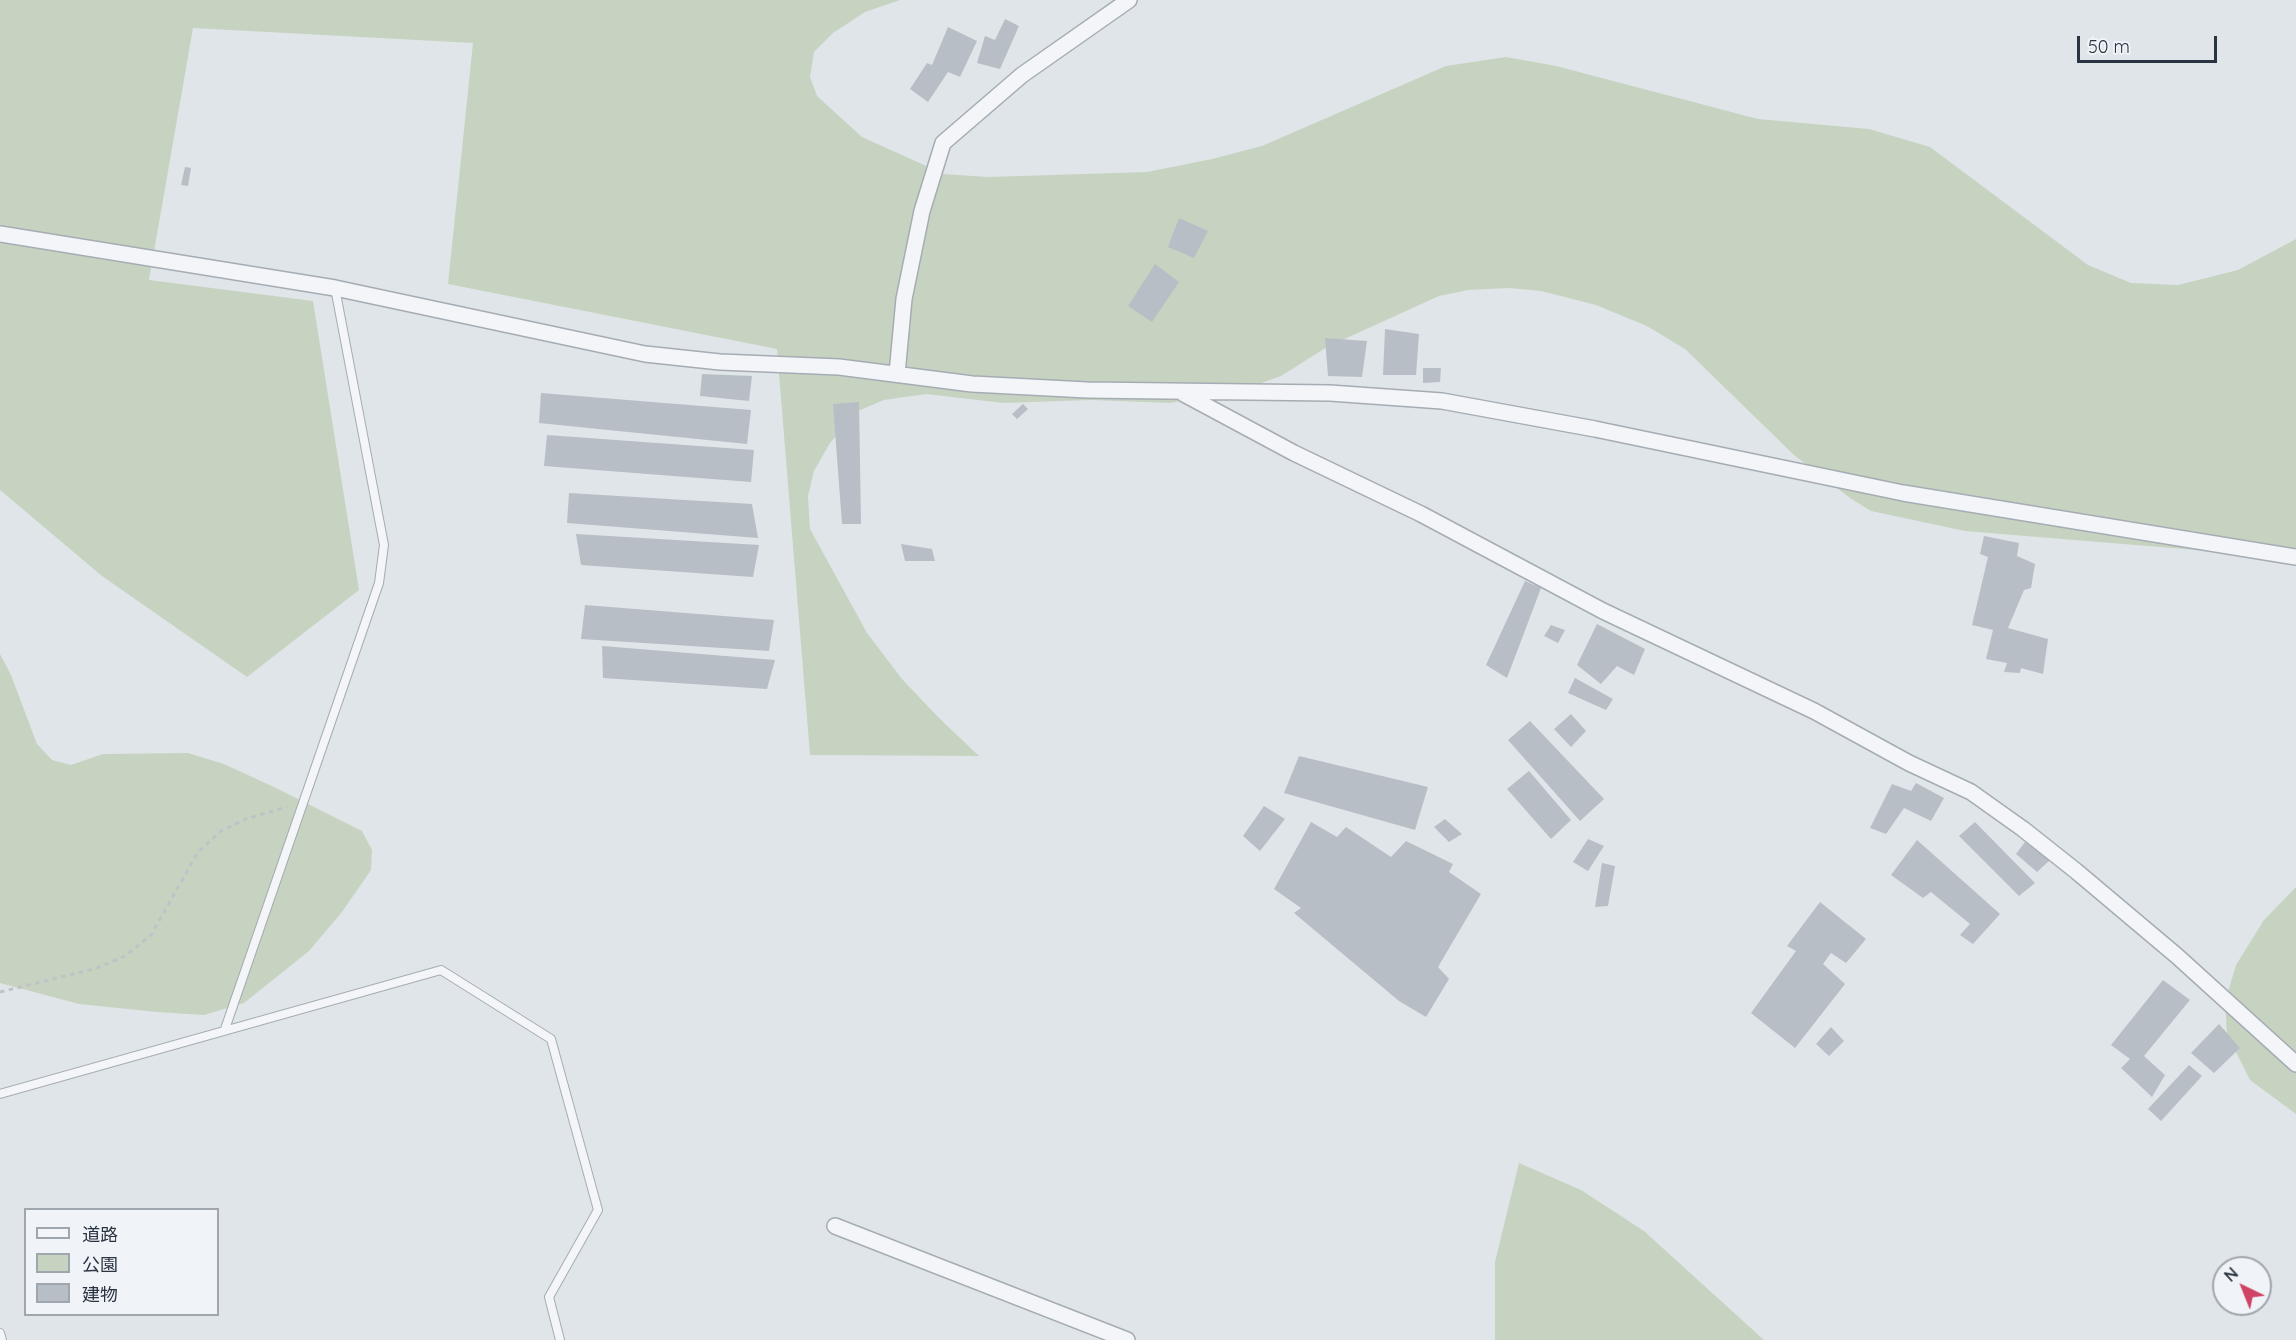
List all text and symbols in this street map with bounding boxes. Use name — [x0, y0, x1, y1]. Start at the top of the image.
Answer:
scale bar — [2080, 24, 2220, 62]
text: 50 m — [2088, 35, 2130, 58]
legend — [24, 1208, 219, 1316]
text: 道路 — [82, 1223, 118, 1246]
text: 公園 — [82, 1253, 118, 1276]
north arrow — [2212, 1256, 2272, 1316]
text: N — [2220, 1263, 2242, 1286]
text: 建物 — [82, 1283, 118, 1306]

